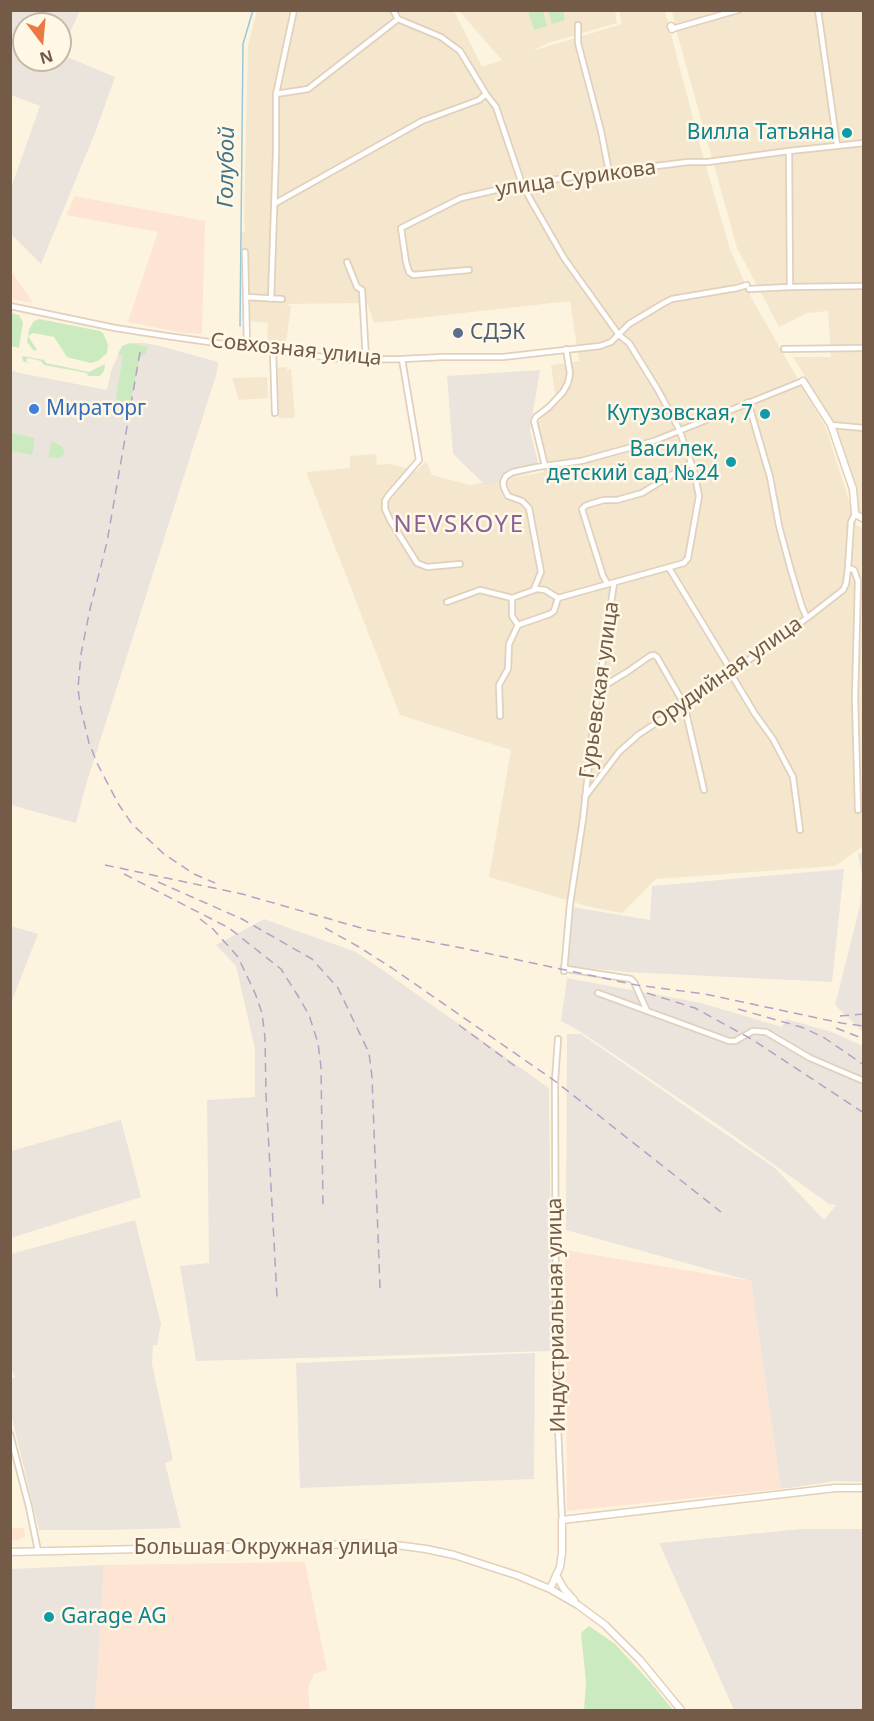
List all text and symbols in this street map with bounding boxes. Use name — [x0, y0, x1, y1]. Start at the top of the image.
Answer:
north arrow — [12, 12, 72, 72]
text: N — [37, 45, 56, 70]
place label: Вилла Татьяна — [687, 120, 835, 146]
water label: Голубой — [213, 126, 241, 208]
marker: Вилла Татьяна — [840, 126, 854, 140]
street label: улица Сурикова — [494, 155, 658, 203]
place label: СДЭК — [470, 320, 525, 346]
marker: СДЭК — [451, 326, 465, 340]
street label: Совхозная улица — [209, 328, 383, 372]
place label: Мираторг — [46, 396, 146, 422]
place label: Кутузовская, 7 — [606, 401, 753, 427]
marker: Мираторг — [27, 402, 41, 416]
marker: Кутузовская, 7 — [758, 407, 772, 421]
place label: Василек, детский сад №24 — [547, 437, 719, 487]
marker: Василек, детский сад №24 — [724, 455, 738, 469]
district label: NEVSKOYE — [394, 511, 524, 539]
street label: Гурьевская улица — [575, 600, 625, 780]
street label: Орудийная улица — [647, 612, 807, 734]
street label: Индустриальная улица — [542, 1197, 572, 1433]
street label: Большая Окружная улица — [134, 1535, 398, 1561]
place label: Garage AG — [61, 1604, 167, 1630]
marker: Garage AG — [42, 1610, 56, 1624]

